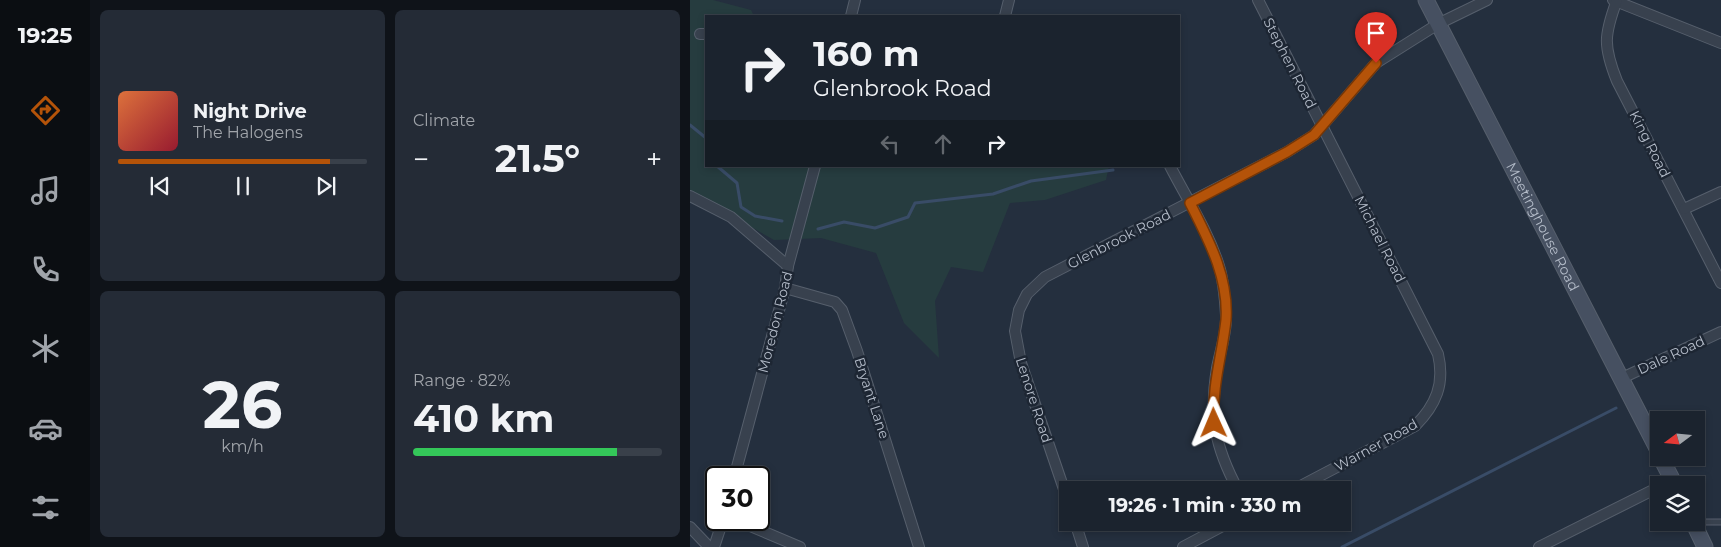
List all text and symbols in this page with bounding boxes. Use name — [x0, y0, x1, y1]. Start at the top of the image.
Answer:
pin — [1355, 12, 1397, 63]
street label: Stephen Road — [1259, 15, 1321, 111]
icon: arrive — [1362, 19, 1390, 47]
text: 19:25 — [18, 22, 72, 49]
text: 160 m — [813, 32, 919, 75]
icon: right — [730, 35, 795, 100]
text: Glenbrook Road — [813, 75, 992, 102]
icon: directions — [28, 93, 63, 128]
text: Night Drive — [193, 100, 307, 123]
street label: King Road — [1625, 107, 1675, 181]
text: Climate — [413, 111, 475, 130]
text: The Halogens — [193, 123, 303, 142]
icon: left — [876, 130, 904, 158]
icon: ahead — [929, 130, 957, 158]
icon: right — [982, 130, 1010, 158]
text: 21.5° — [495, 135, 580, 182]
text: − — [413, 142, 429, 176]
text: + — [646, 142, 662, 176]
street label: Meetinghouse Road — [1502, 159, 1583, 294]
icon: previous — [146, 172, 174, 200]
icon: pause — [229, 172, 257, 200]
icon: next — [312, 172, 340, 200]
icon: music — [28, 173, 63, 208]
street label: Michael Road — [1350, 193, 1410, 285]
street label: Glenbrook Road — [1064, 205, 1174, 273]
icon: phone — [28, 252, 63, 287]
street label: Moredon Road — [754, 269, 796, 375]
icon: climate — [28, 331, 63, 366]
street label: Dale Road — [1634, 332, 1708, 378]
street label: Bryant Lane — [850, 355, 894, 441]
street label: Lenore Road — [1012, 355, 1056, 445]
text: 26 — [203, 365, 282, 444]
text: Range · 82% — [413, 371, 511, 390]
text: 410 km — [413, 395, 554, 442]
position arrow — [1187, 396, 1239, 448]
icon: car — [28, 411, 63, 446]
north arrow — [1650, 411, 1705, 466]
map controls — [1650, 411, 1705, 531]
street label: Warner Road — [1331, 415, 1421, 475]
text: km/h — [221, 437, 264, 456]
speed limit sign: 30 — [705, 466, 770, 531]
button: layers — [1650, 476, 1705, 531]
icon: filters — [28, 490, 63, 525]
text: 19:26 · 1 min · 330 m — [1108, 494, 1302, 517]

